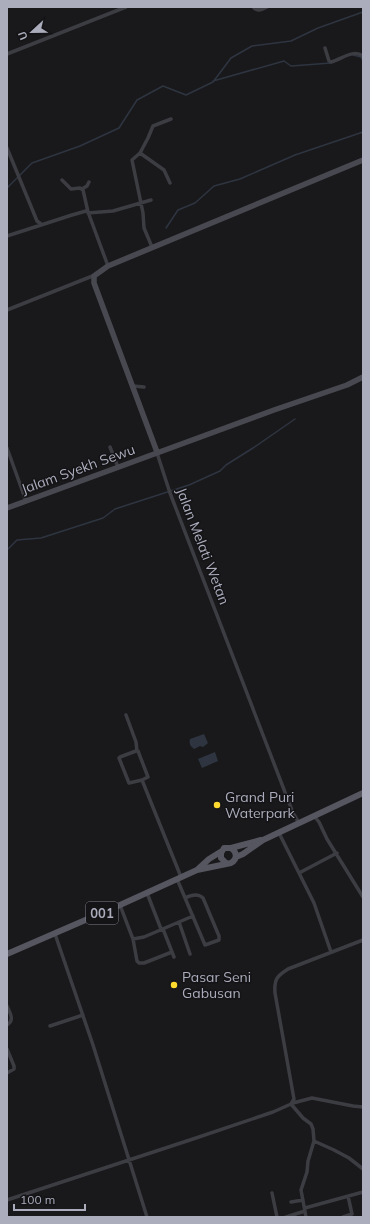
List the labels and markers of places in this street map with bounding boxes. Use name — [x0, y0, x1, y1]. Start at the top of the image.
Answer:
place label: Grand Puri Waterpark — [225, 788, 296, 822]
marker: Grand Puri Waterpark — [212, 800, 222, 810]
place label: Pasar Seni Gabusan — [182, 968, 251, 1002]
marker: Pasar Seni Gabusan — [169, 980, 179, 990]

